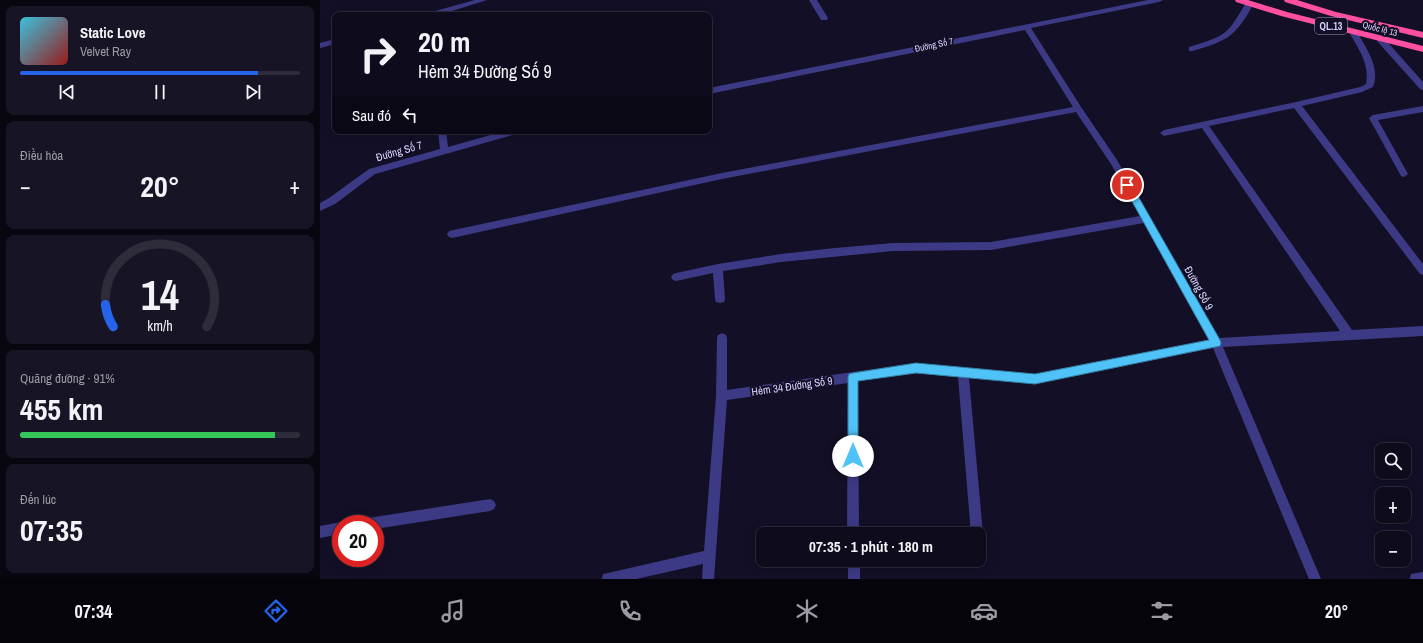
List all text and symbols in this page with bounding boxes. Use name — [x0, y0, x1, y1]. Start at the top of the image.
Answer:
road number: QL.13 — [1315, 18, 1347, 34]
street label: Quốc lộ 13 — [1361, 19, 1399, 39]
text: Static Love — [80, 22, 146, 43]
text: 20 m — [418, 23, 470, 61]
icon: right — [352, 28, 404, 80]
street label: Đường Số 7 — [914, 35, 954, 55]
text: Velvet Ray — [80, 43, 131, 60]
text: Hẻm 34 Đường Số 9 — [418, 59, 552, 84]
icon: previous — [56, 81, 78, 103]
icon: pause — [149, 81, 171, 103]
icon: next — [242, 81, 264, 103]
icon: left — [399, 104, 421, 126]
text: Sau đó — [352, 105, 391, 126]
street label: Đường Số 7 — [374, 138, 424, 164]
text: Điều hòa — [20, 147, 63, 164]
text: 20° — [140, 166, 180, 206]
pin — [1110, 168, 1144, 202]
text: − — [20, 171, 31, 201]
text: + — [289, 171, 300, 201]
icon: arrive — [1116, 174, 1138, 196]
street label: Đường Số 9 — [1181, 264, 1217, 312]
text: 14 — [141, 267, 179, 323]
text: km/h — [147, 316, 173, 335]
text: Quãng đường · 91% — [20, 370, 115, 387]
street label: Hẻm 34 Đường Số 9 — [751, 373, 833, 399]
text: 455 km — [20, 389, 103, 429]
position arrow — [832, 435, 874, 477]
map controls — [1375, 443, 1411, 567]
button: search — [1375, 443, 1411, 479]
button: + — [1375, 487, 1411, 523]
text: Đến lúc — [20, 491, 56, 508]
text: 07:35 — [20, 510, 83, 550]
speed limit sign: 20 — [332, 515, 384, 567]
button: − — [1375, 531, 1411, 567]
text: 07:35 · 1 phút · 180 m — [809, 536, 933, 557]
icon: directions — [262, 597, 290, 625]
icon: music — [439, 597, 467, 625]
icon: phone — [616, 597, 644, 625]
icon: climate — [793, 597, 821, 625]
icon: car — [970, 597, 998, 625]
icon: filters — [1148, 597, 1176, 625]
text: 07:34 — [75, 599, 112, 624]
text: 20° — [1325, 599, 1348, 624]

